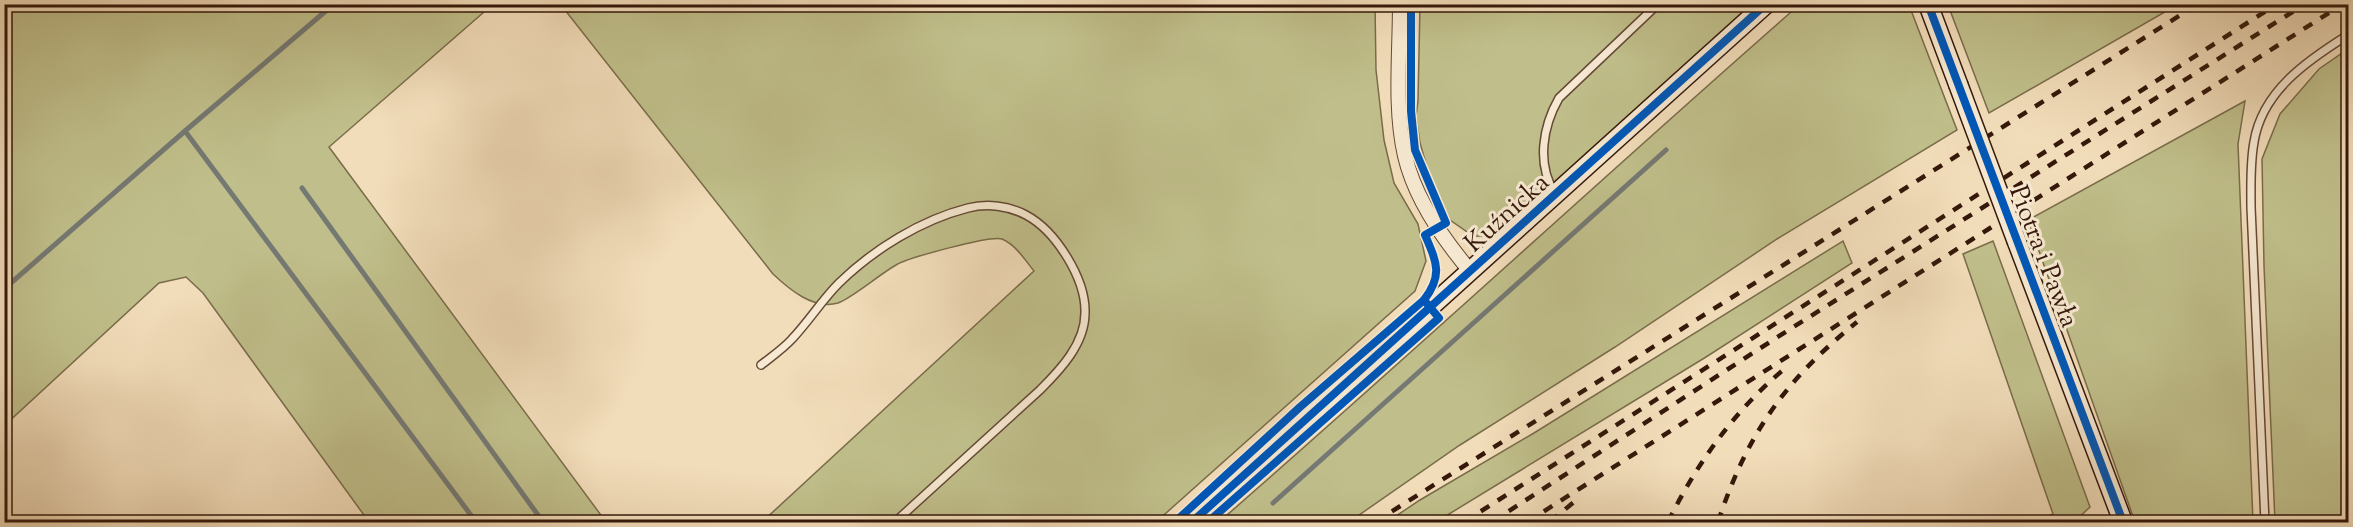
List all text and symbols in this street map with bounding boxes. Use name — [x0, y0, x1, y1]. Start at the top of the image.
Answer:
street label: Kuźnicka — [1457, 166, 1558, 262]
street label: Piotra i Pawła — [1999, 181, 2087, 333]

